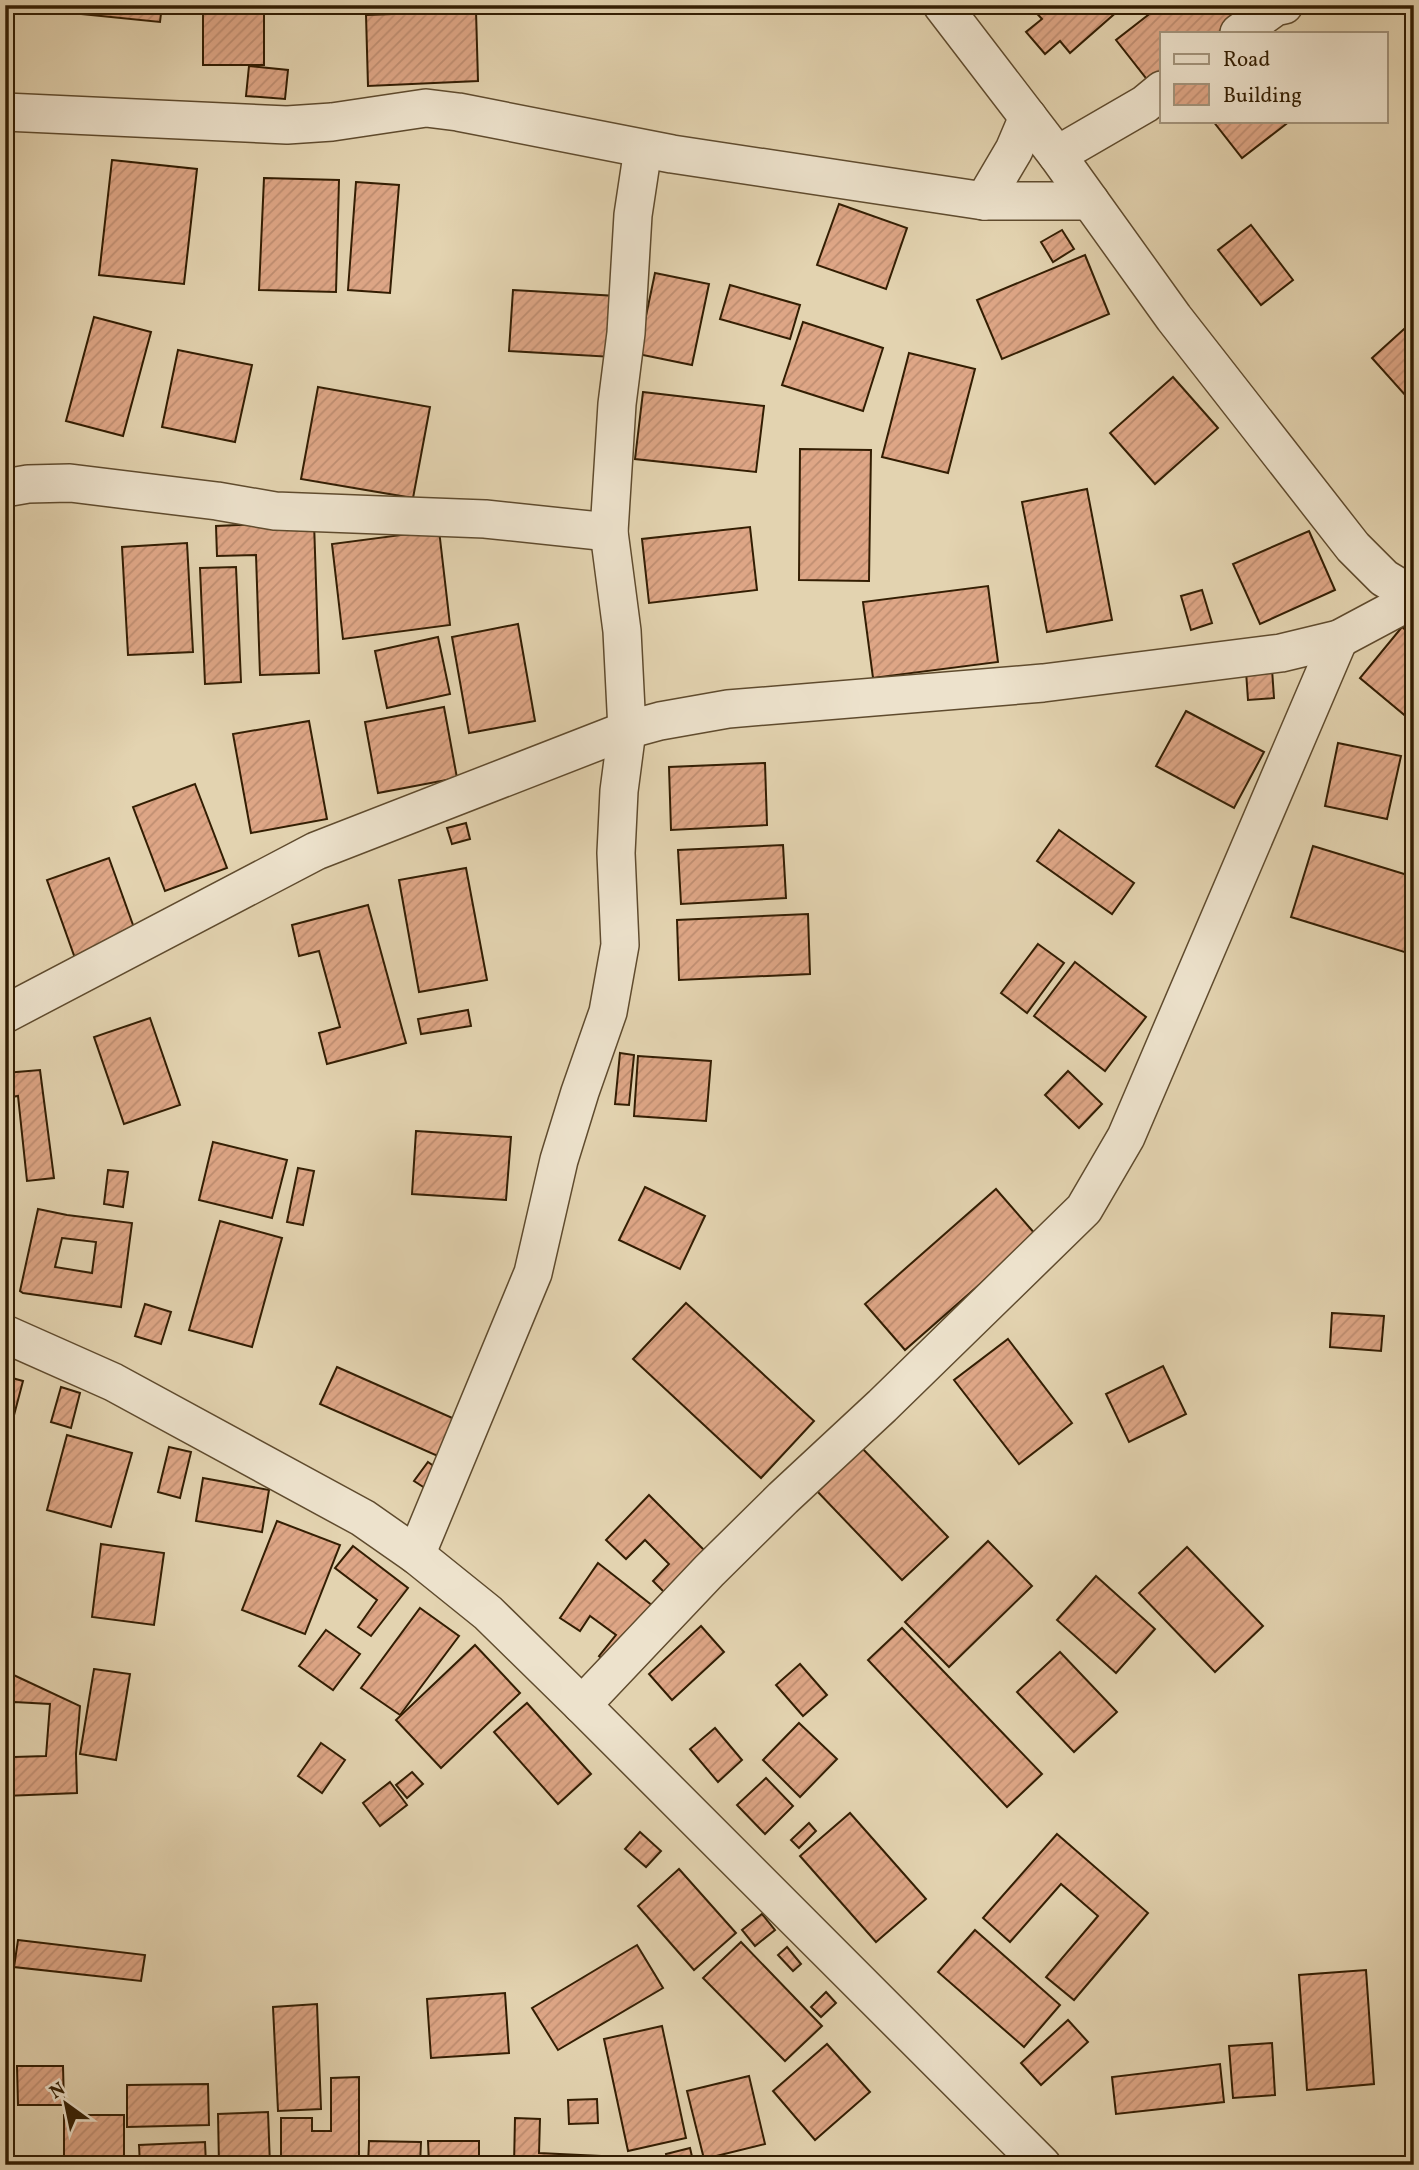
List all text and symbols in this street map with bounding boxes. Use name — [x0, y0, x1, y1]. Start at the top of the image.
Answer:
legend — [1160, 32, 1388, 122]
text: Road — [1223, 46, 1270, 75]
text: Building — [1223, 82, 1302, 111]
north arrow — [32, 2068, 102, 2138]
text: N — [45, 2077, 71, 2106]

